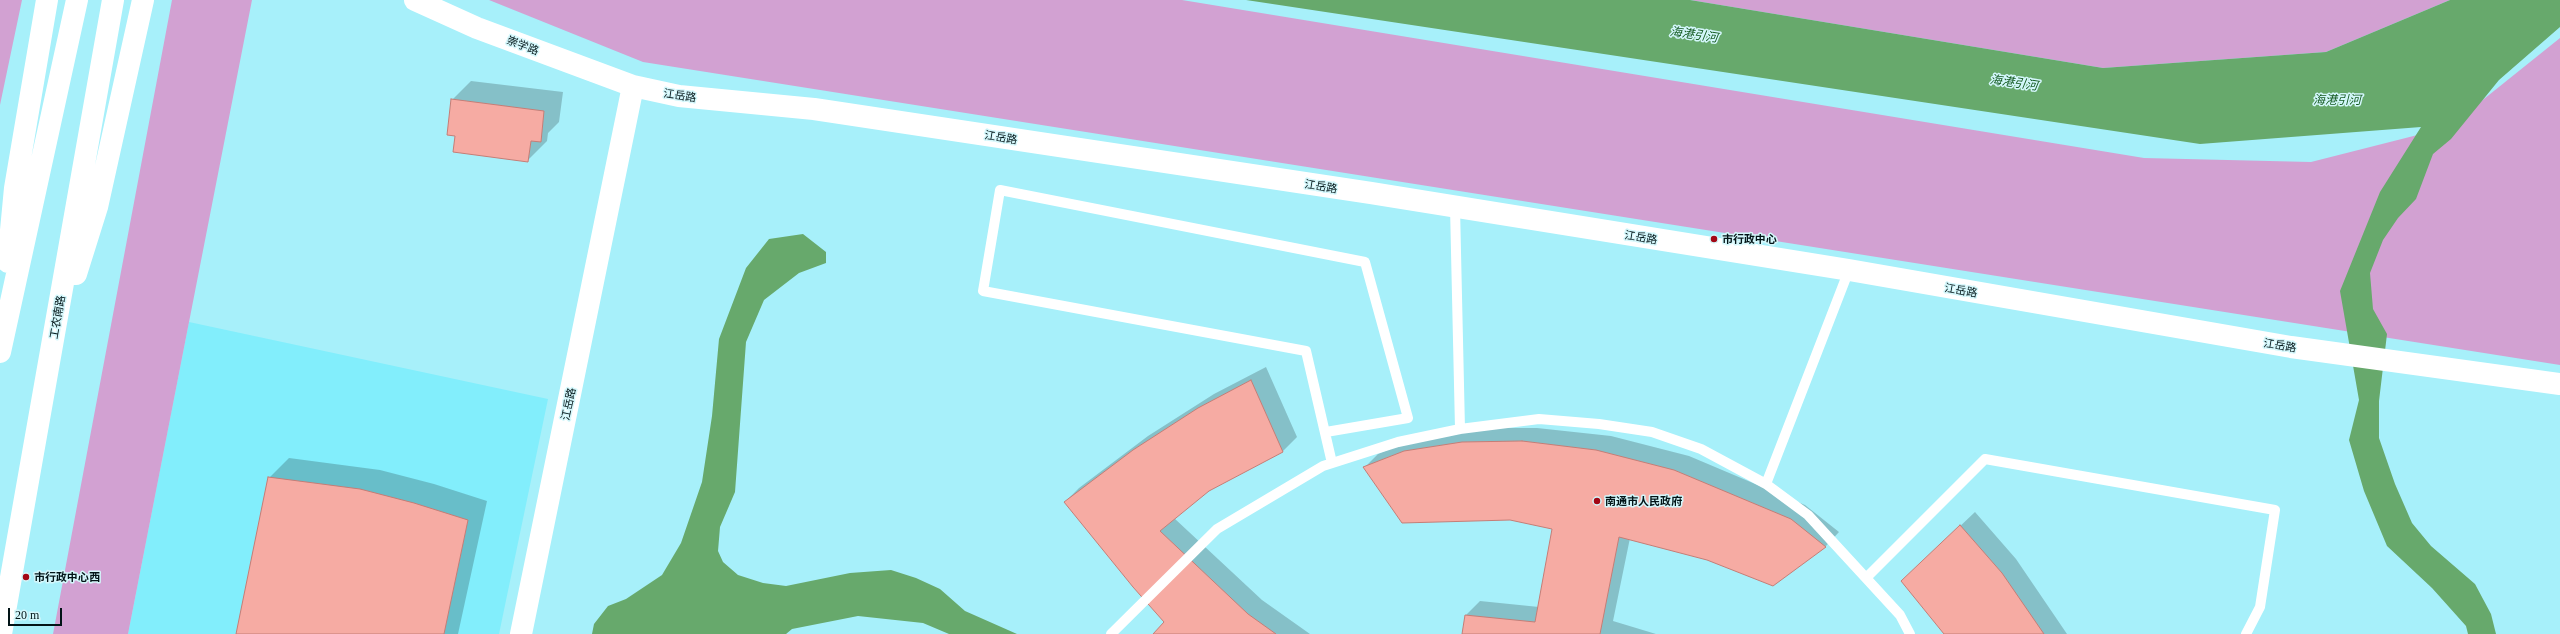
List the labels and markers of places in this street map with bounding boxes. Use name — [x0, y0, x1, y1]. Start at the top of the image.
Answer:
place label: 市行政中心 — [1722, 232, 1777, 246]
marker: 市行政中心 — [1709, 234, 1719, 244]
place label: 南通市人民政府 — [1605, 494, 1682, 508]
marker: 南通市人民政府 — [1592, 496, 1602, 506]
place label: 市行政中心西 — [34, 570, 100, 584]
marker: 市行政中心西 — [21, 572, 31, 582]

